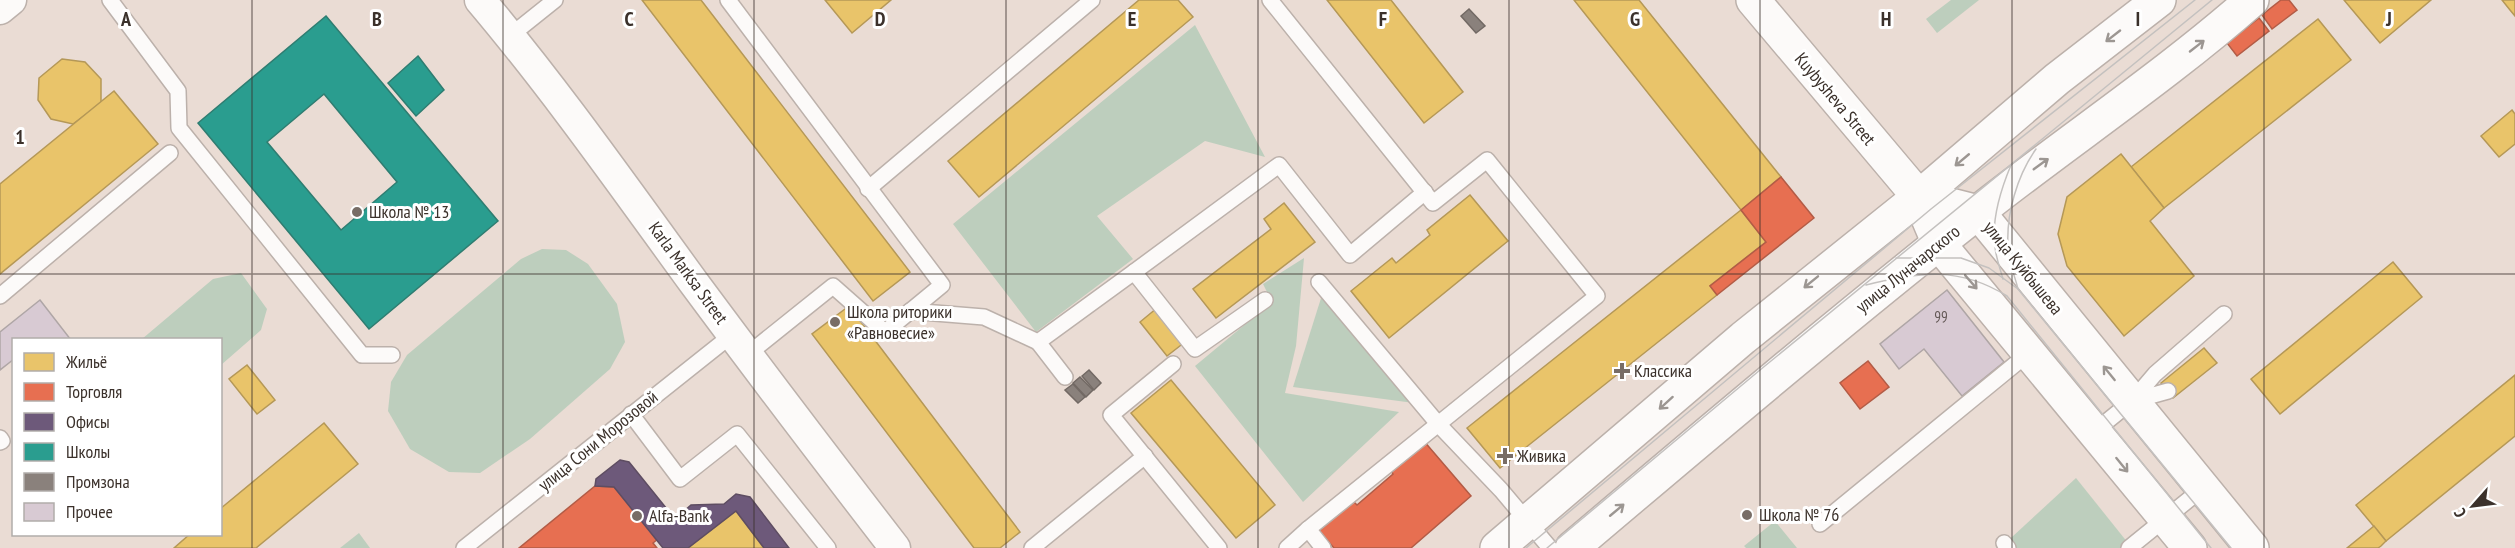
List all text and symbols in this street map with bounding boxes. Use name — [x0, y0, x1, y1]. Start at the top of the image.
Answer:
text: A — [120, 6, 132, 32]
text: B — [372, 6, 382, 32]
text: C — [624, 6, 634, 32]
text: D — [875, 6, 886, 32]
text: E — [1128, 6, 1136, 32]
text: F — [1379, 6, 1387, 32]
text: G — [1630, 6, 1640, 32]
text: H — [1881, 6, 1891, 32]
text: I — [2136, 6, 2140, 32]
text: J — [2385, 6, 2392, 32]
one-way arrow — [2105, 29, 2121, 42]
one-way arrow — [2188, 39, 2204, 52]
street label: Kuybysheva Street — [1790, 48, 1881, 150]
text: 1 — [15, 124, 25, 150]
one-way arrow — [1955, 153, 1970, 167]
one-way arrow — [2033, 158, 2049, 170]
place label: Школа № 13 — [369, 200, 449, 223]
marker: Школа № 13 — [350, 205, 364, 219]
street label: улица Куйбышева — [1979, 216, 2068, 319]
street label: Karla Marksa Street — [644, 217, 733, 328]
street label: улица Луначарского — [1851, 219, 1965, 318]
one-way arrow — [1964, 274, 1978, 289]
one-way arrow — [1803, 276, 1819, 289]
place label: Школа риторики «Равновесие» — [847, 300, 952, 344]
house number: 99 — [1934, 307, 1948, 326]
marker: Школа риторики «Равновесие» — [828, 315, 842, 329]
legend — [12, 338, 222, 536]
text: Жильё — [65, 350, 107, 373]
place label: Классика — [1634, 359, 1692, 382]
marker: Классика — [1615, 364, 1629, 378]
one-way arrow — [2102, 365, 2115, 381]
text: Торговля — [66, 380, 122, 403]
street label: улица Сони Морозовой — [533, 385, 662, 496]
one-way arrow — [1659, 396, 1674, 410]
text: Офисы — [66, 410, 110, 433]
text: Школы — [66, 440, 110, 463]
place label: Живика — [1516, 444, 1566, 467]
marker: Живика — [1498, 449, 1512, 463]
one-way arrow — [2115, 456, 2128, 472]
text: Промзона — [66, 470, 130, 493]
north arrow — [2443, 476, 2503, 536]
text: Прочее — [66, 500, 113, 523]
one-way arrow — [1609, 503, 1624, 517]
place label: Школа № 76 — [1759, 503, 1839, 526]
place label: Alfa-Bank — [649, 504, 709, 527]
text: С — [2449, 505, 2470, 521]
marker: Школа № 76 — [1740, 508, 1754, 522]
marker: Alfa-Bank — [630, 509, 644, 523]

